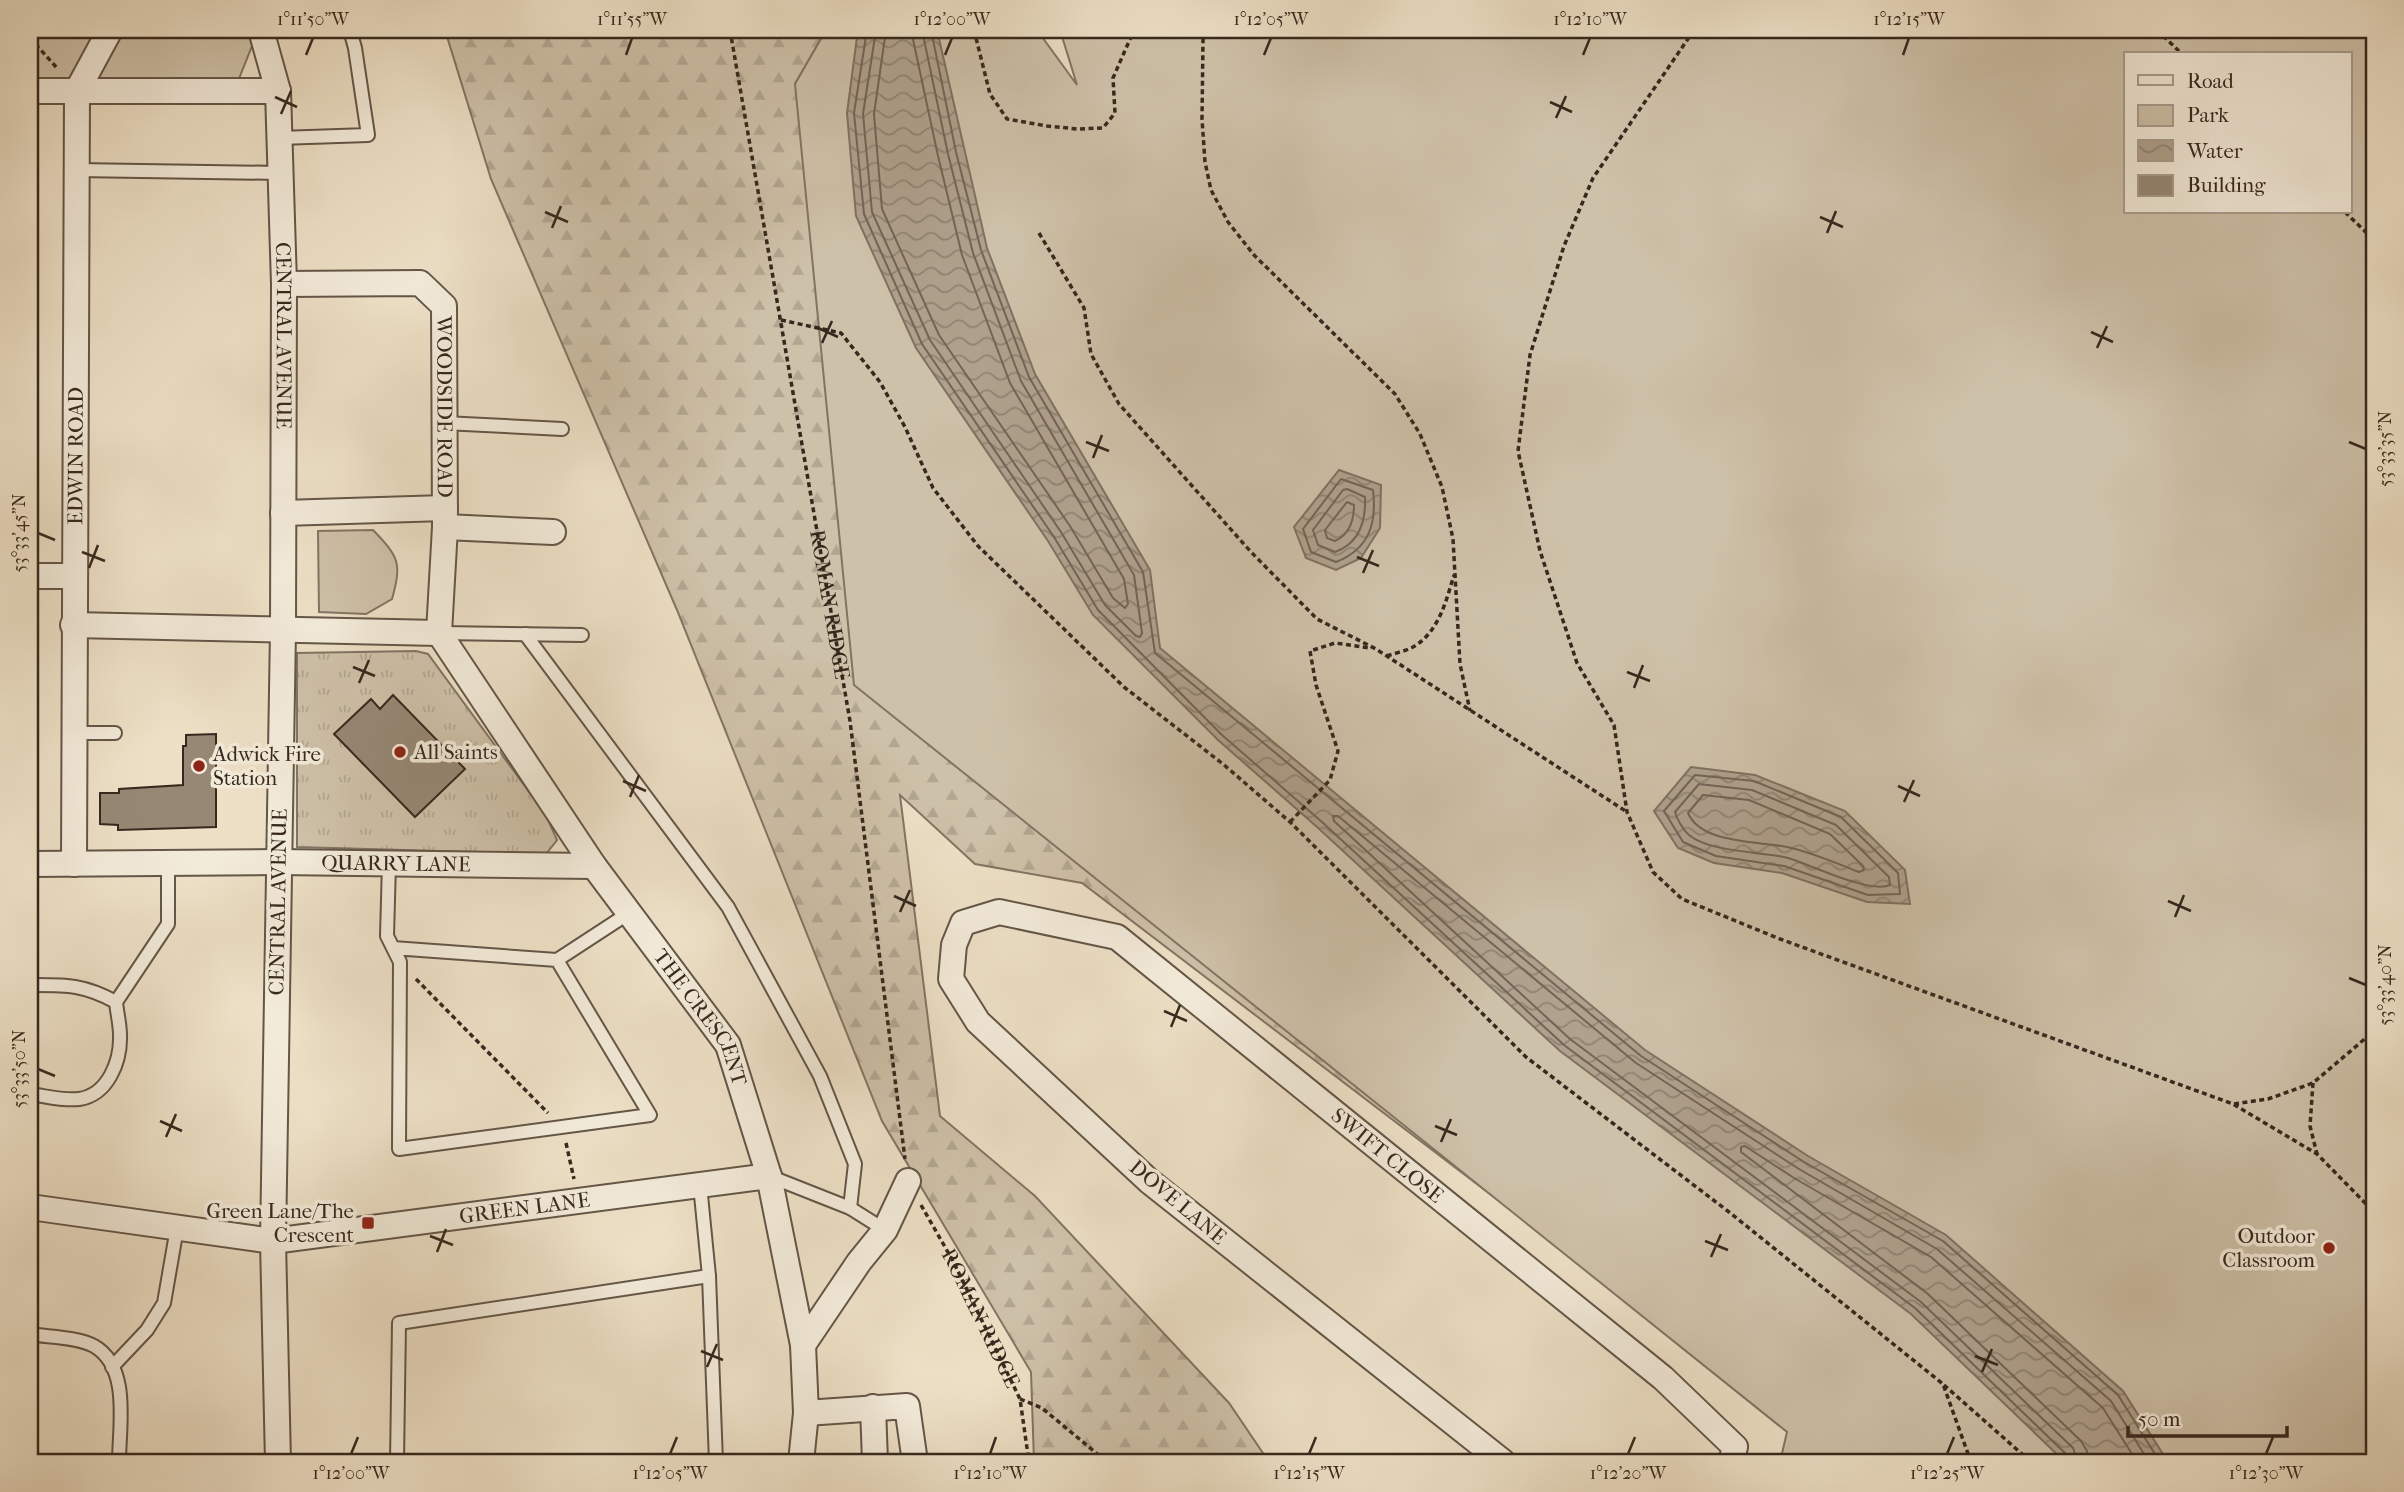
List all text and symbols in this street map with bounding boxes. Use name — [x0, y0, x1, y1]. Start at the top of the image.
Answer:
text: 1°11'50"W — [277, 9, 350, 30]
text: 1°11'55"W — [597, 9, 668, 30]
text: 1°12'00"W — [913, 9, 992, 30]
text: 1°12'05"W — [1234, 9, 1310, 30]
text: 1°12'10"W — [1553, 9, 1628, 30]
text: 1°12'15"W — [1873, 9, 1946, 30]
legend — [2124, 52, 2352, 214]
text: Road — [2187, 69, 2234, 93]
text: Park — [2187, 103, 2229, 127]
text: Water — [2186, 139, 2243, 163]
text: Building — [2187, 173, 2266, 197]
street label: CENTRAL AVENUE — [271, 242, 296, 429]
street label: WOODSIDE ROAD — [432, 315, 457, 498]
street label: EDWIN ROAD — [63, 387, 88, 525]
text: 53°33'35"N — [2375, 411, 2396, 487]
text: 53°33'45"N — [9, 493, 30, 572]
street label: ROMAN RIDGE — [805, 528, 855, 681]
place label: All Saints — [413, 740, 498, 764]
place label: Adwick Fire Station — [212, 742, 321, 790]
marker: All Saints — [392, 744, 408, 760]
marker: Adwick Fire Station — [191, 758, 207, 774]
street label: CENTRAL AVENUE — [264, 808, 292, 996]
street label: QUARRY LANE — [321, 851, 471, 876]
street label: THE CRESCENT — [649, 944, 752, 1089]
text: 53°33'40"N — [2375, 944, 2396, 1026]
text: 53°33'50"N — [9, 1029, 30, 1108]
street label: SWIFT CLOSE — [1327, 1103, 1448, 1208]
street label: DOVE LANE — [1125, 1155, 1231, 1249]
street label: GREEN LANE — [458, 1188, 591, 1228]
place label: Green Lane/The Crescent — [206, 1199, 355, 1247]
marker: Green Lane/The Crescent — [360, 1215, 376, 1231]
place label: Outdoor Classroom — [2222, 1224, 2316, 1272]
marker: Outdoor Classroom — [2321, 1240, 2337, 1256]
street label: ROMAN RIDGE — [937, 1244, 1025, 1392]
scale bar — [2128, 1394, 2287, 1438]
text: 50 m — [2138, 1407, 2181, 1431]
text: 1°12'00"W — [312, 1463, 391, 1484]
text: 1°12'05"W — [633, 1463, 709, 1484]
text: 1°12'10"W — [953, 1463, 1028, 1484]
text: 1°12'15"W — [1273, 1463, 1346, 1484]
text: 1°12'20"W — [1590, 1463, 1668, 1484]
text: 1°12'25"W — [1910, 1463, 1985, 1484]
text: 1°12'30"W — [2229, 1463, 2305, 1484]

